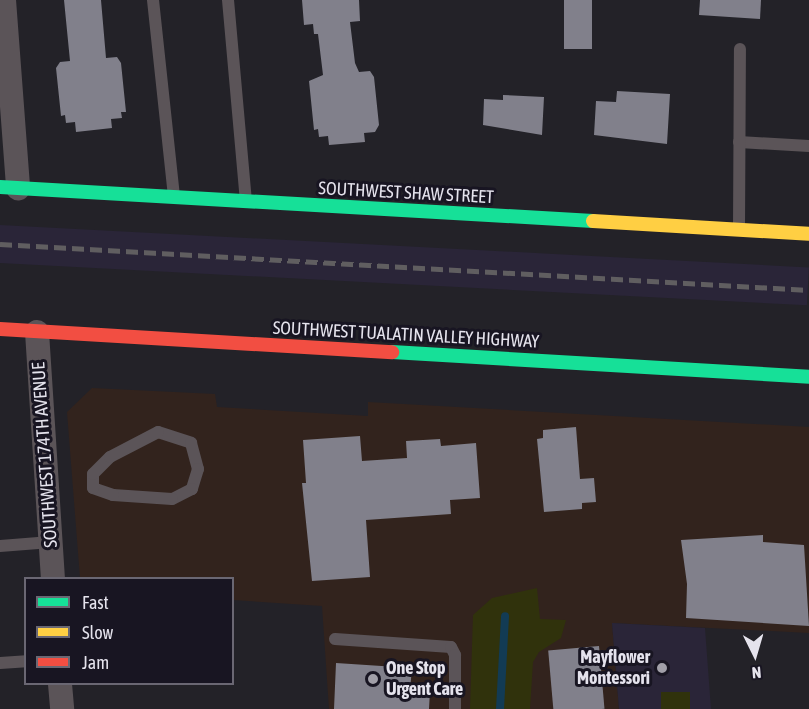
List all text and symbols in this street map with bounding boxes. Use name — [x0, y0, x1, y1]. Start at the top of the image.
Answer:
street label: SOUTHWEST SHAW STREET — [318, 178, 494, 208]
street label: SOUTHWEST TUALATIN VALLEY HIGHWAY — [272, 317, 540, 353]
street label: SOUTHWEST 174TH AVENUE — [28, 362, 62, 548]
legend — [24, 577, 234, 685]
text: Fast — [82, 592, 109, 613]
text: Slow — [82, 622, 113, 643]
north arrow — [725, 625, 785, 685]
place label: Mayflower Montessori — [577, 647, 650, 690]
text: Jam — [82, 652, 109, 673]
place label: One Stop Urgent Care — [386, 658, 463, 700]
marker: Mayflower Montessori — [655, 661, 669, 675]
text: N — [751, 664, 762, 682]
marker: One Stop Urgent Care — [364, 670, 382, 688]

